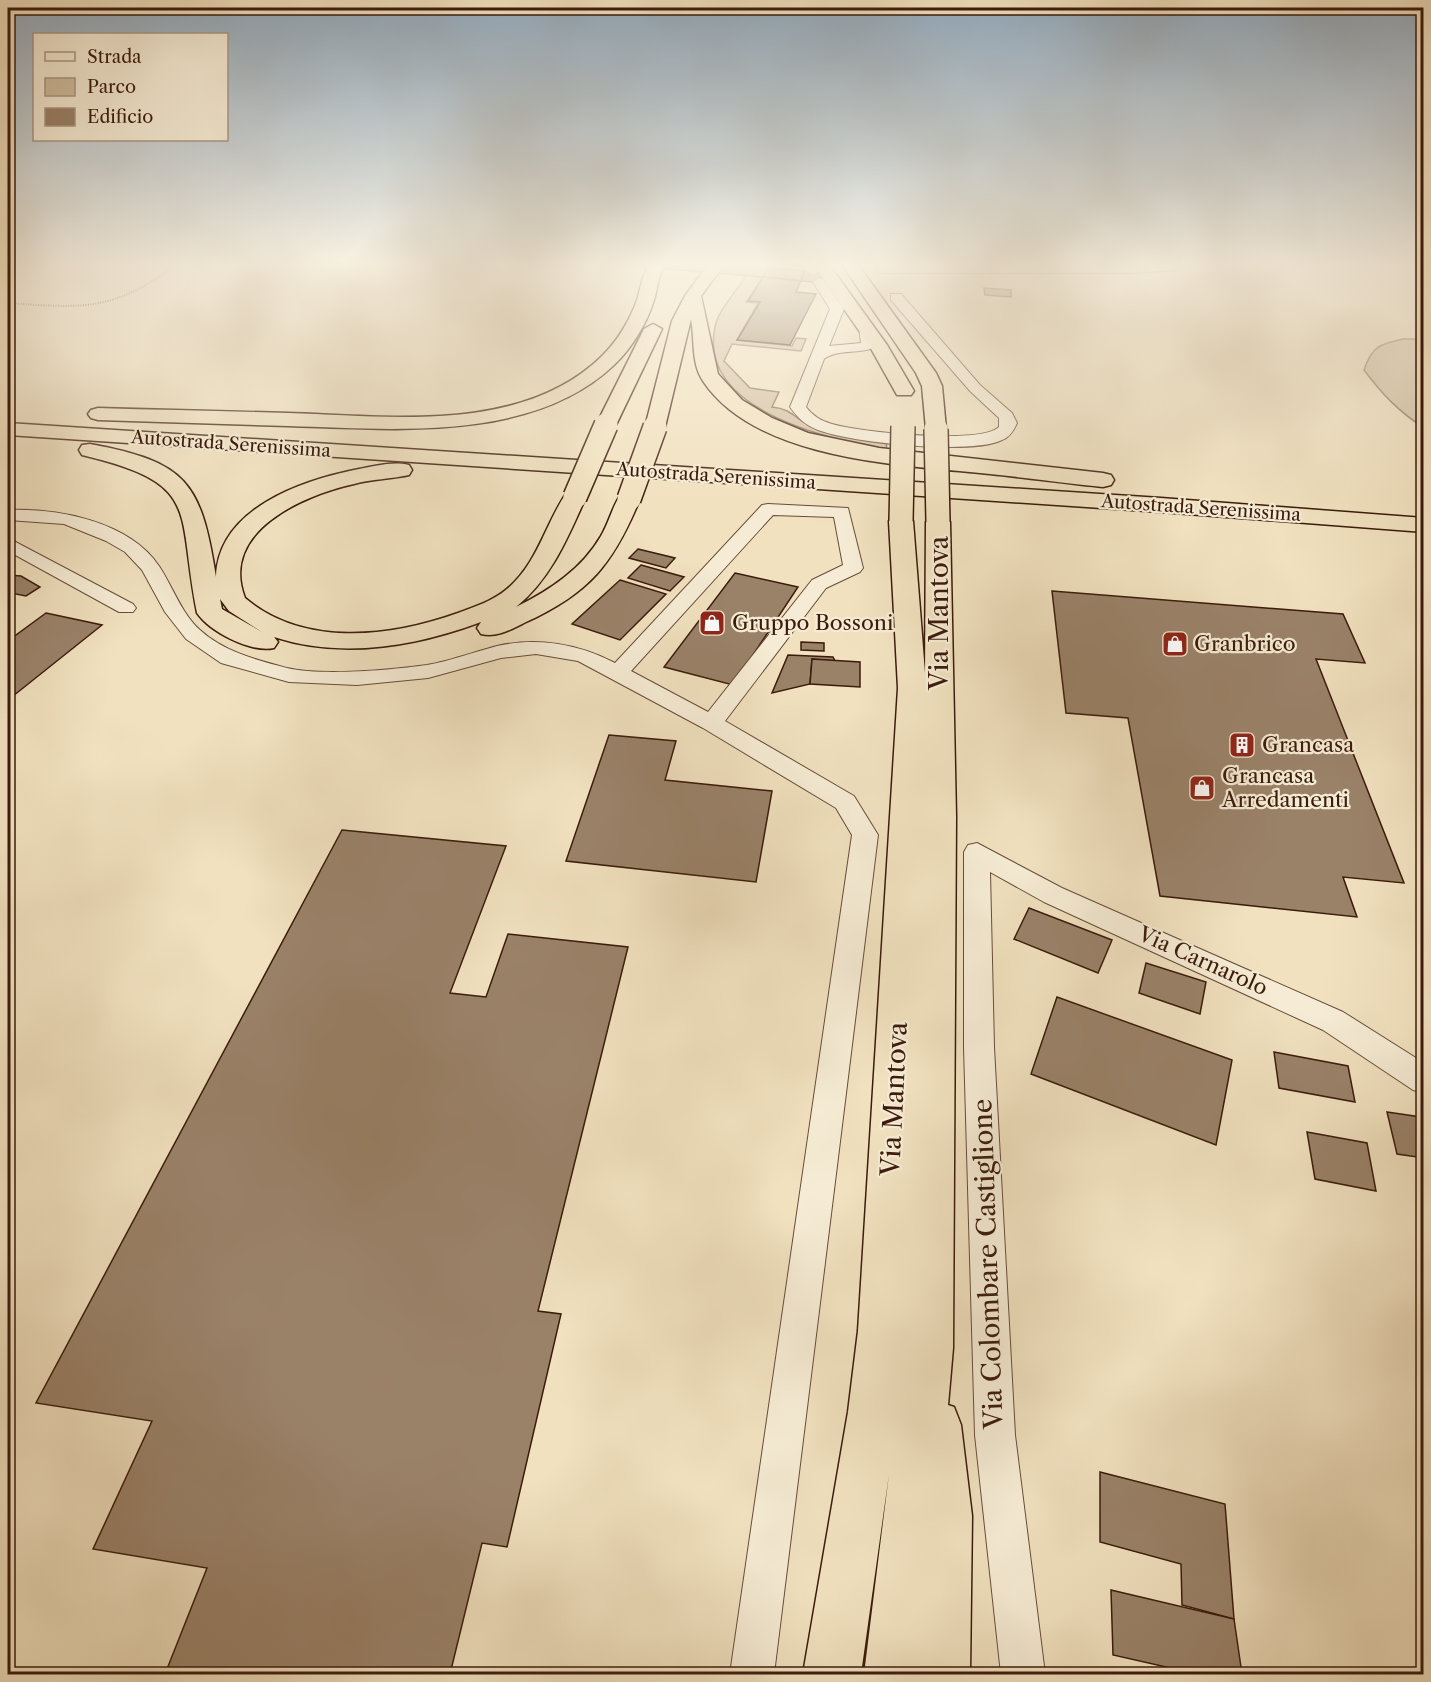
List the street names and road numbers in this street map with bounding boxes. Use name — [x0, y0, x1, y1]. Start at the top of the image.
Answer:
street label: Autostrada Serenissima — [129, 426, 332, 462]
street label: Autostrada Serenissima — [614, 458, 817, 494]
street label: Autostrada Serenissima — [1099, 490, 1302, 526]
street label: Via Mantova — [923, 535, 955, 691]
street label: Via Carnarolo — [1134, 920, 1272, 1000]
street label: Via Mantova — [874, 1021, 914, 1178]
street label: Via Colombare Castiglione — [966, 1098, 1010, 1431]

